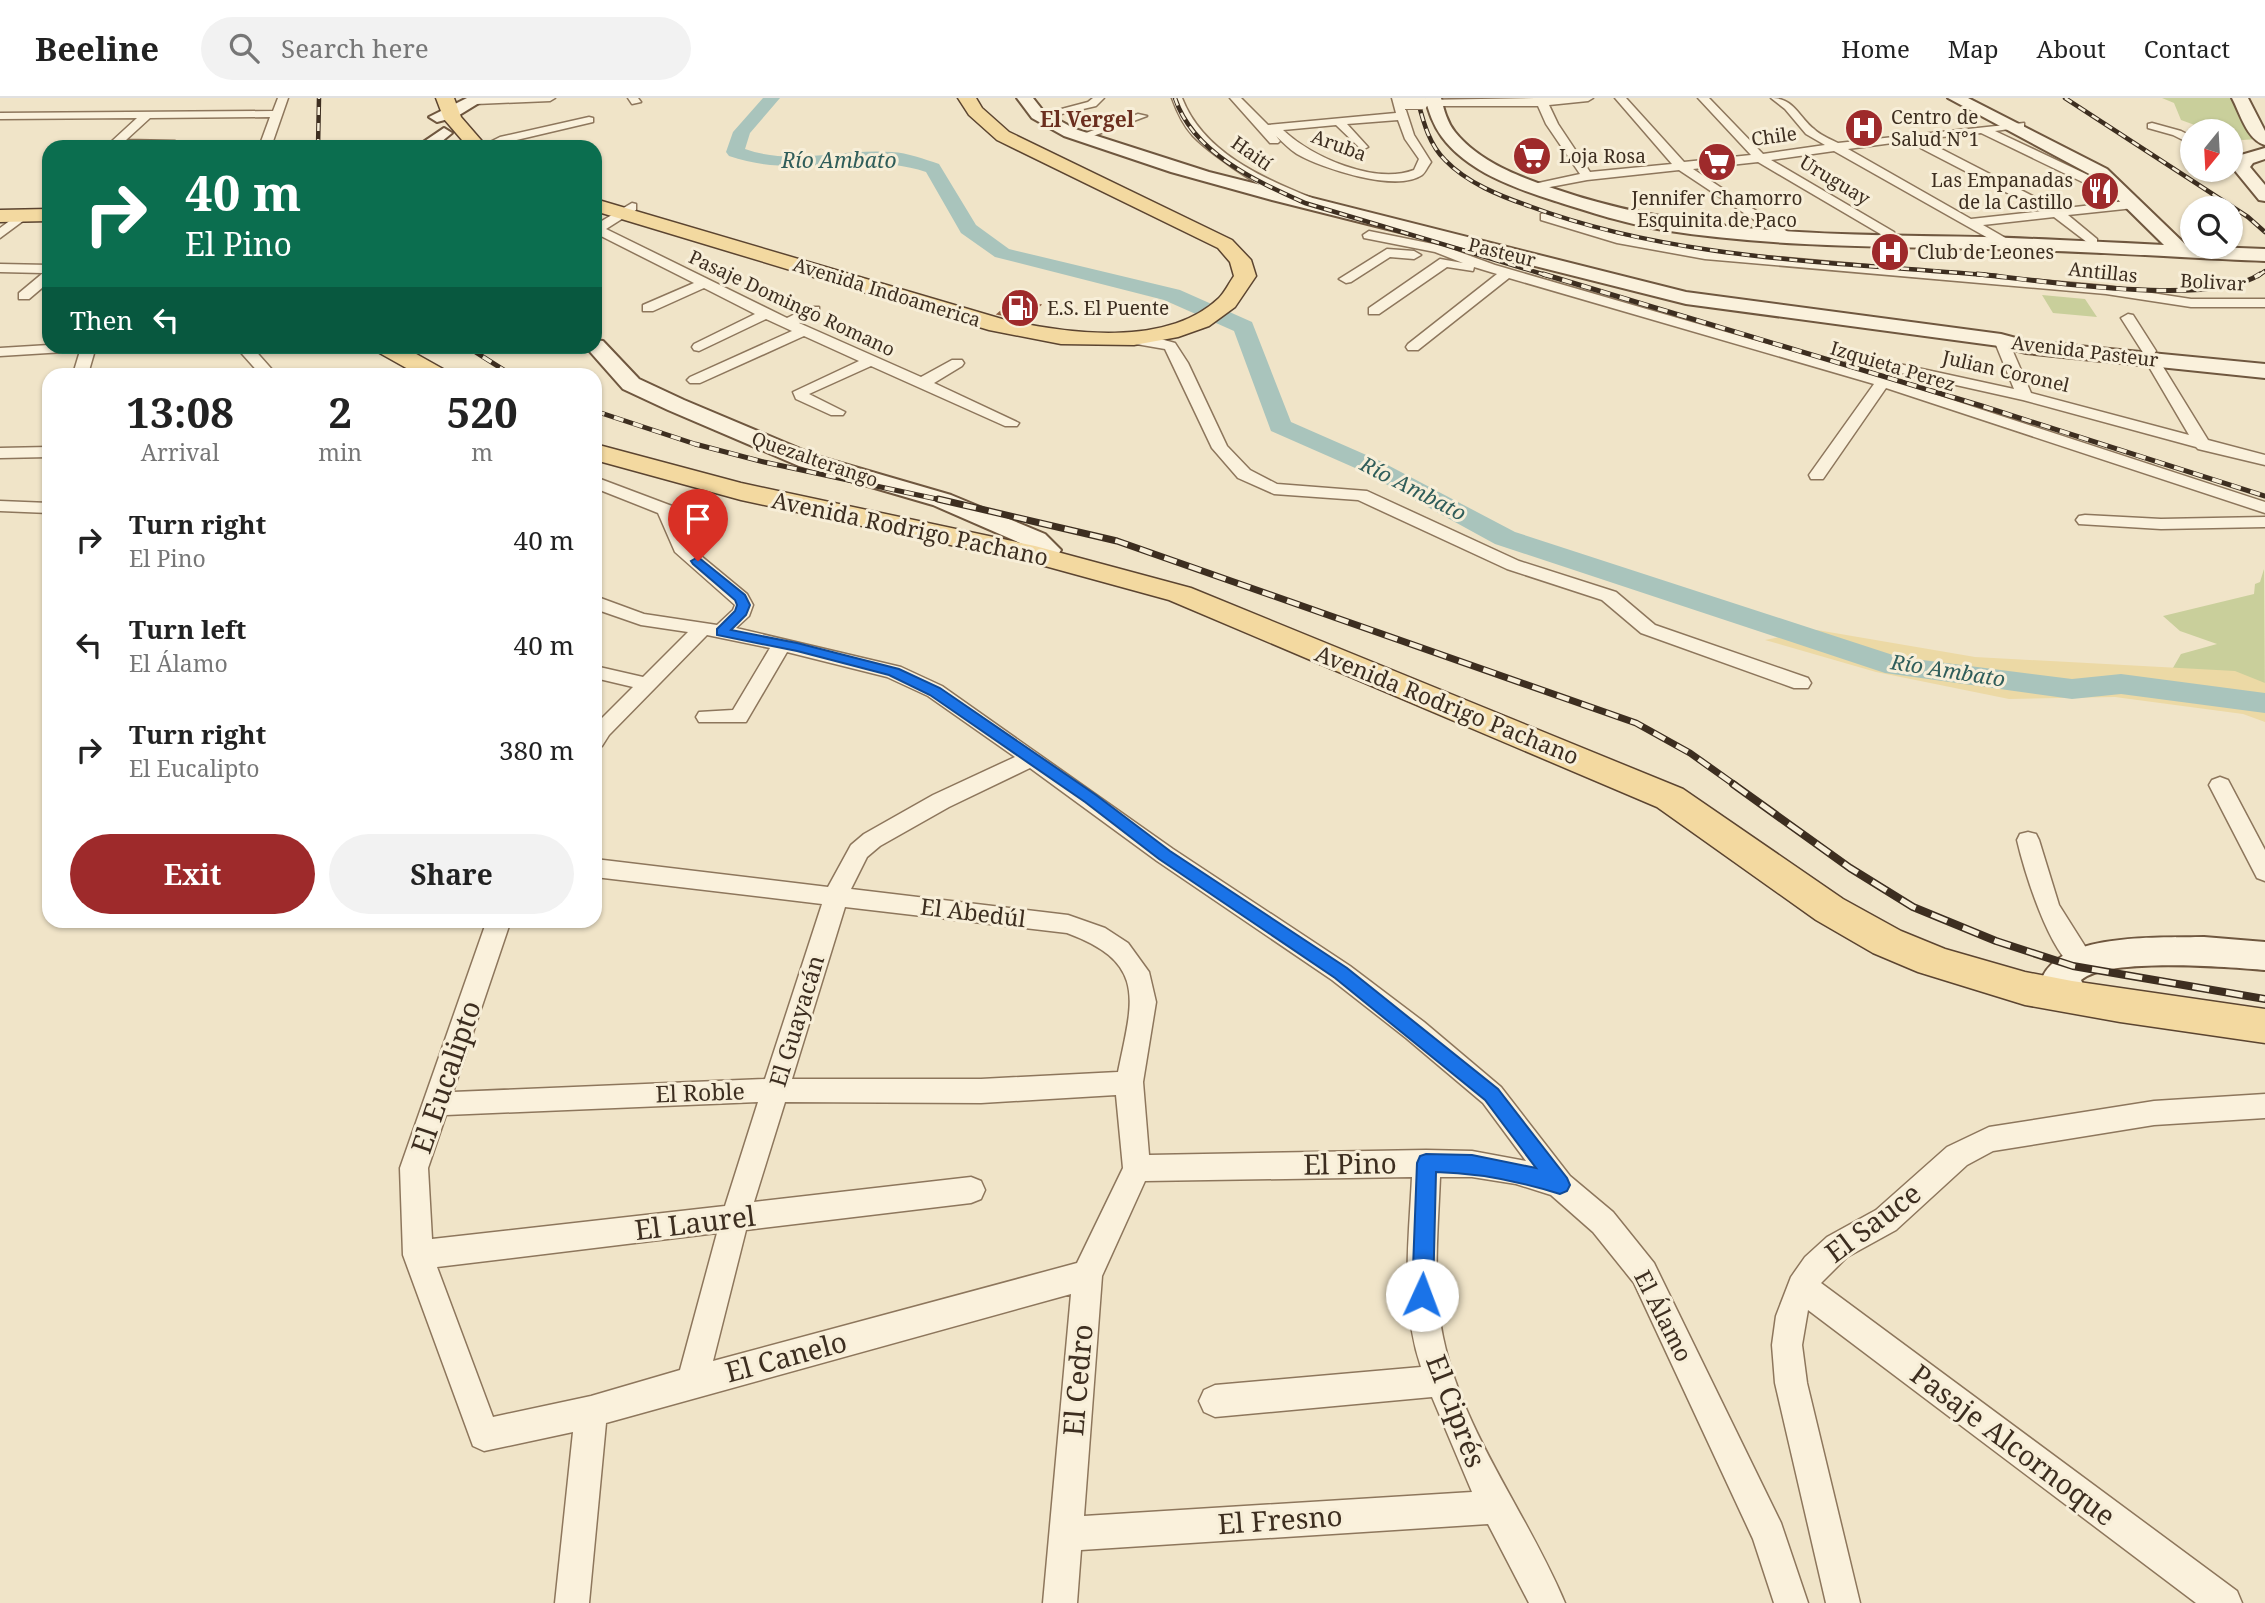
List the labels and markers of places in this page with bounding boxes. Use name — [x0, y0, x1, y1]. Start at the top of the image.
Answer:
place label: Centro de Salud N°1 — [1891, 104, 1979, 152]
hospital icon: Centro de Salud N°1 — [1843, 107, 1885, 149]
supermarket icon: Loja Rosa — [1511, 135, 1553, 177]
supermarket icon: Jennifer Chamorro Esquinita de Paco — [1696, 141, 1738, 183]
place label: Loja Rosa — [1559, 143, 1646, 169]
place label: Las Empanadas de la Castillo — [1931, 167, 2073, 215]
restaurant icon: Las Empanadas de la Castillo — [2079, 170, 2121, 212]
place label: Jennifer Chamorro Esquinita de Paco — [1631, 185, 1802, 233]
hospital icon: Club de Leones — [1869, 231, 1911, 273]
place label: Club de Leones — [1917, 239, 2054, 265]
fuel station icon: E.S. El Puente — [999, 287, 1041, 329]
place label: E.S. El Puente — [1047, 295, 1169, 321]
pin — [668, 489, 728, 561]

